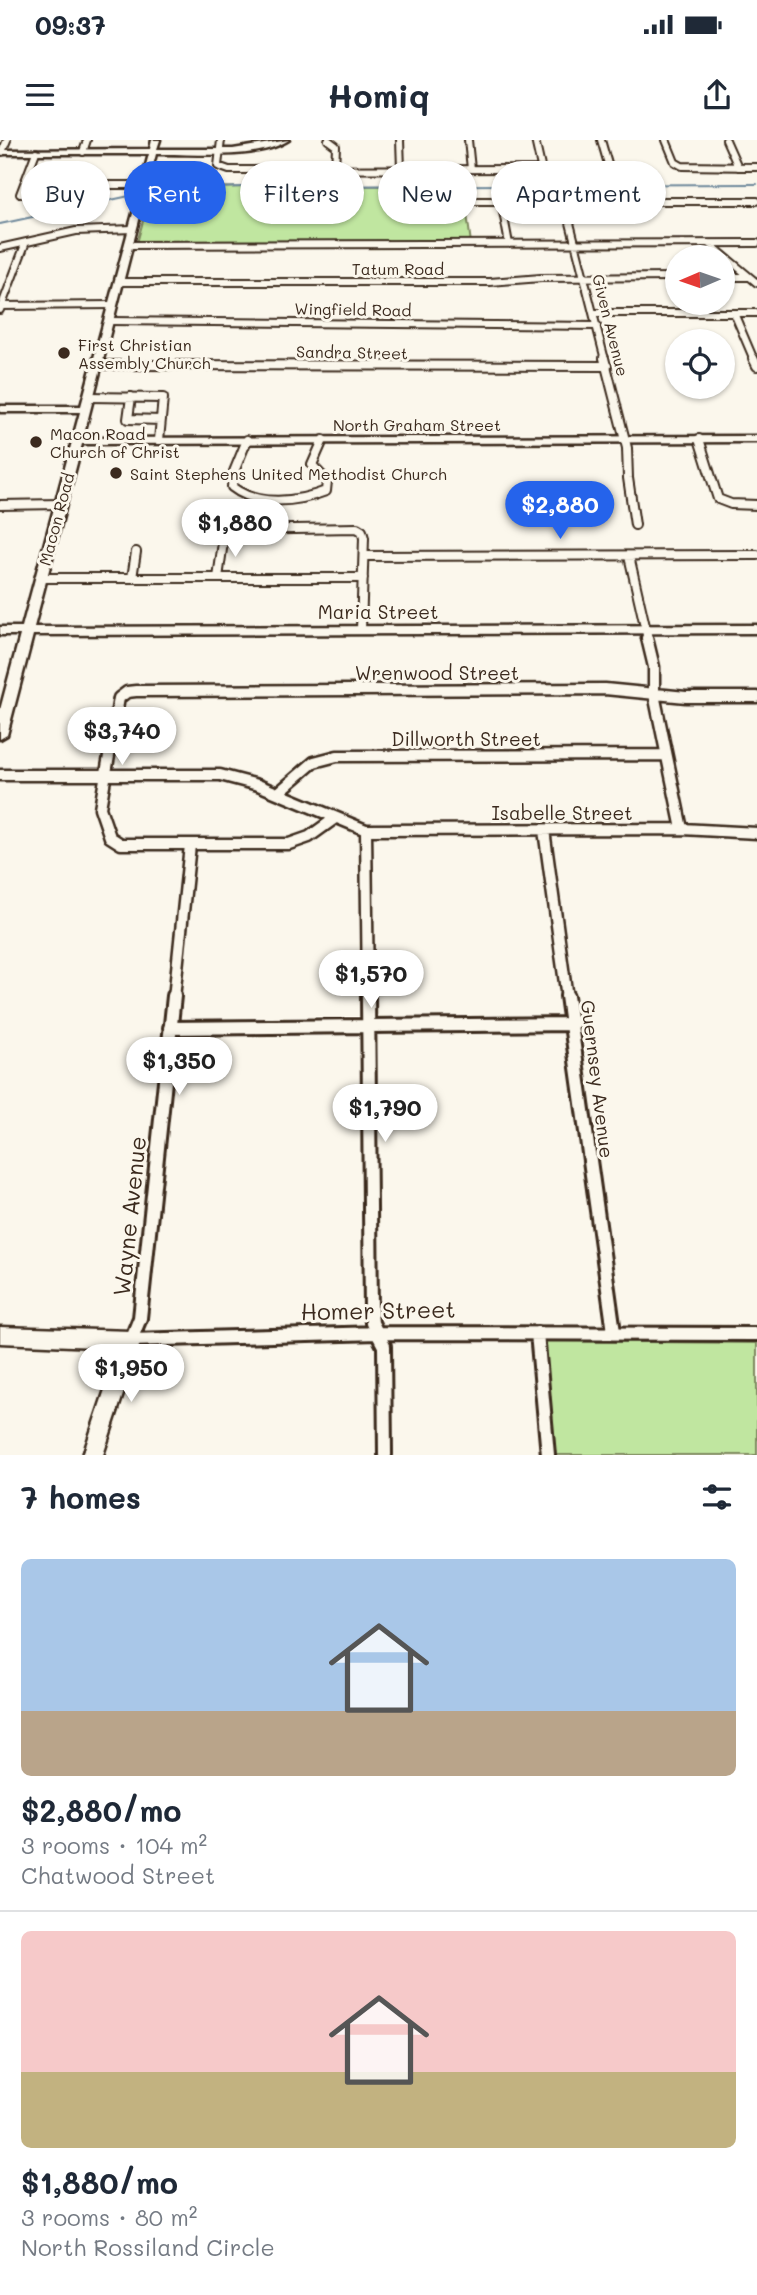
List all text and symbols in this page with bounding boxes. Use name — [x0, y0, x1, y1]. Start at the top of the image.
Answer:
text: 09:37 — [35, 8, 106, 42]
text: Homiq — [327, 74, 430, 116]
icon: menu — [21, 76, 59, 114]
icon: share — [698, 76, 736, 114]
chip: Buy — [21, 161, 110, 224]
chip: Rent — [124, 161, 226, 224]
chip: Filters — [240, 161, 364, 224]
chip: New — [378, 161, 477, 224]
chip: Apartment — [491, 161, 666, 224]
north arrow — [665, 245, 735, 315]
map controls — [665, 245, 735, 399]
street label: Tatum Road — [352, 258, 444, 279]
street label: Given Avenue — [588, 272, 634, 378]
street label: Wingfield Road — [294, 297, 412, 321]
button: locate — [665, 329, 735, 399]
place label: First Christian Assembly Church — [78, 334, 211, 373]
street label: Sandra Street — [296, 341, 408, 363]
marker: First Christian Assembly Church — [56, 345, 72, 361]
street label: North Graham Street — [333, 414, 501, 435]
place label: Macon Road Church of Christ — [50, 423, 180, 462]
marker: Macon Road Church of Christ — [28, 434, 44, 450]
place label: Saint Stephens United Methodist Church — [130, 463, 447, 484]
marker: Saint Stephens United Methodist Church — [108, 465, 124, 481]
street label: Macon Road — [34, 470, 78, 568]
pin: $2,880 — [503, 482, 617, 541]
text: $2,880 — [521, 489, 599, 519]
pin: $1,880 — [178, 500, 292, 559]
text: $1,880 — [198, 507, 272, 537]
street label: Maria Street — [318, 599, 438, 624]
street label: Wrenwood Street — [355, 660, 519, 685]
pin: $3,740 — [65, 708, 179, 767]
text: $3,740 — [83, 715, 161, 745]
street label: Dillworth Street — [391, 726, 541, 751]
street label: Isabelle Street — [491, 800, 633, 825]
pin: $1,570 — [314, 950, 428, 1010]
text: $1,570 — [335, 958, 407, 988]
street label: Guernsey Avenue — [576, 999, 620, 1159]
pin: $1,350 — [122, 1038, 236, 1097]
text: $1,350 — [142, 1045, 216, 1075]
pin: $1,790 — [328, 1084, 442, 1144]
text: $1,790 — [349, 1092, 421, 1122]
street label: Wayne Avenue — [106, 1135, 152, 1297]
street label: Homer Street — [300, 1294, 456, 1326]
pin: $1,950 — [74, 1344, 188, 1404]
text: $1,950 — [94, 1352, 168, 1382]
text: 7 homes — [21, 1477, 141, 1517]
icon: filters — [698, 1478, 736, 1516]
icon: home — [316, 1605, 442, 1731]
text: $2,880/mo — [21, 1790, 182, 1830]
text: 3 rooms · 104 m² — [21, 1830, 207, 1860]
text: Chatwood Street — [21, 1860, 215, 1890]
icon: home — [316, 1977, 442, 2103]
text: $1,880/mo — [21, 2162, 178, 2202]
text: 3 rooms · 80 m² — [21, 2202, 197, 2232]
text: North Rossiland Circle — [21, 2232, 275, 2262]

